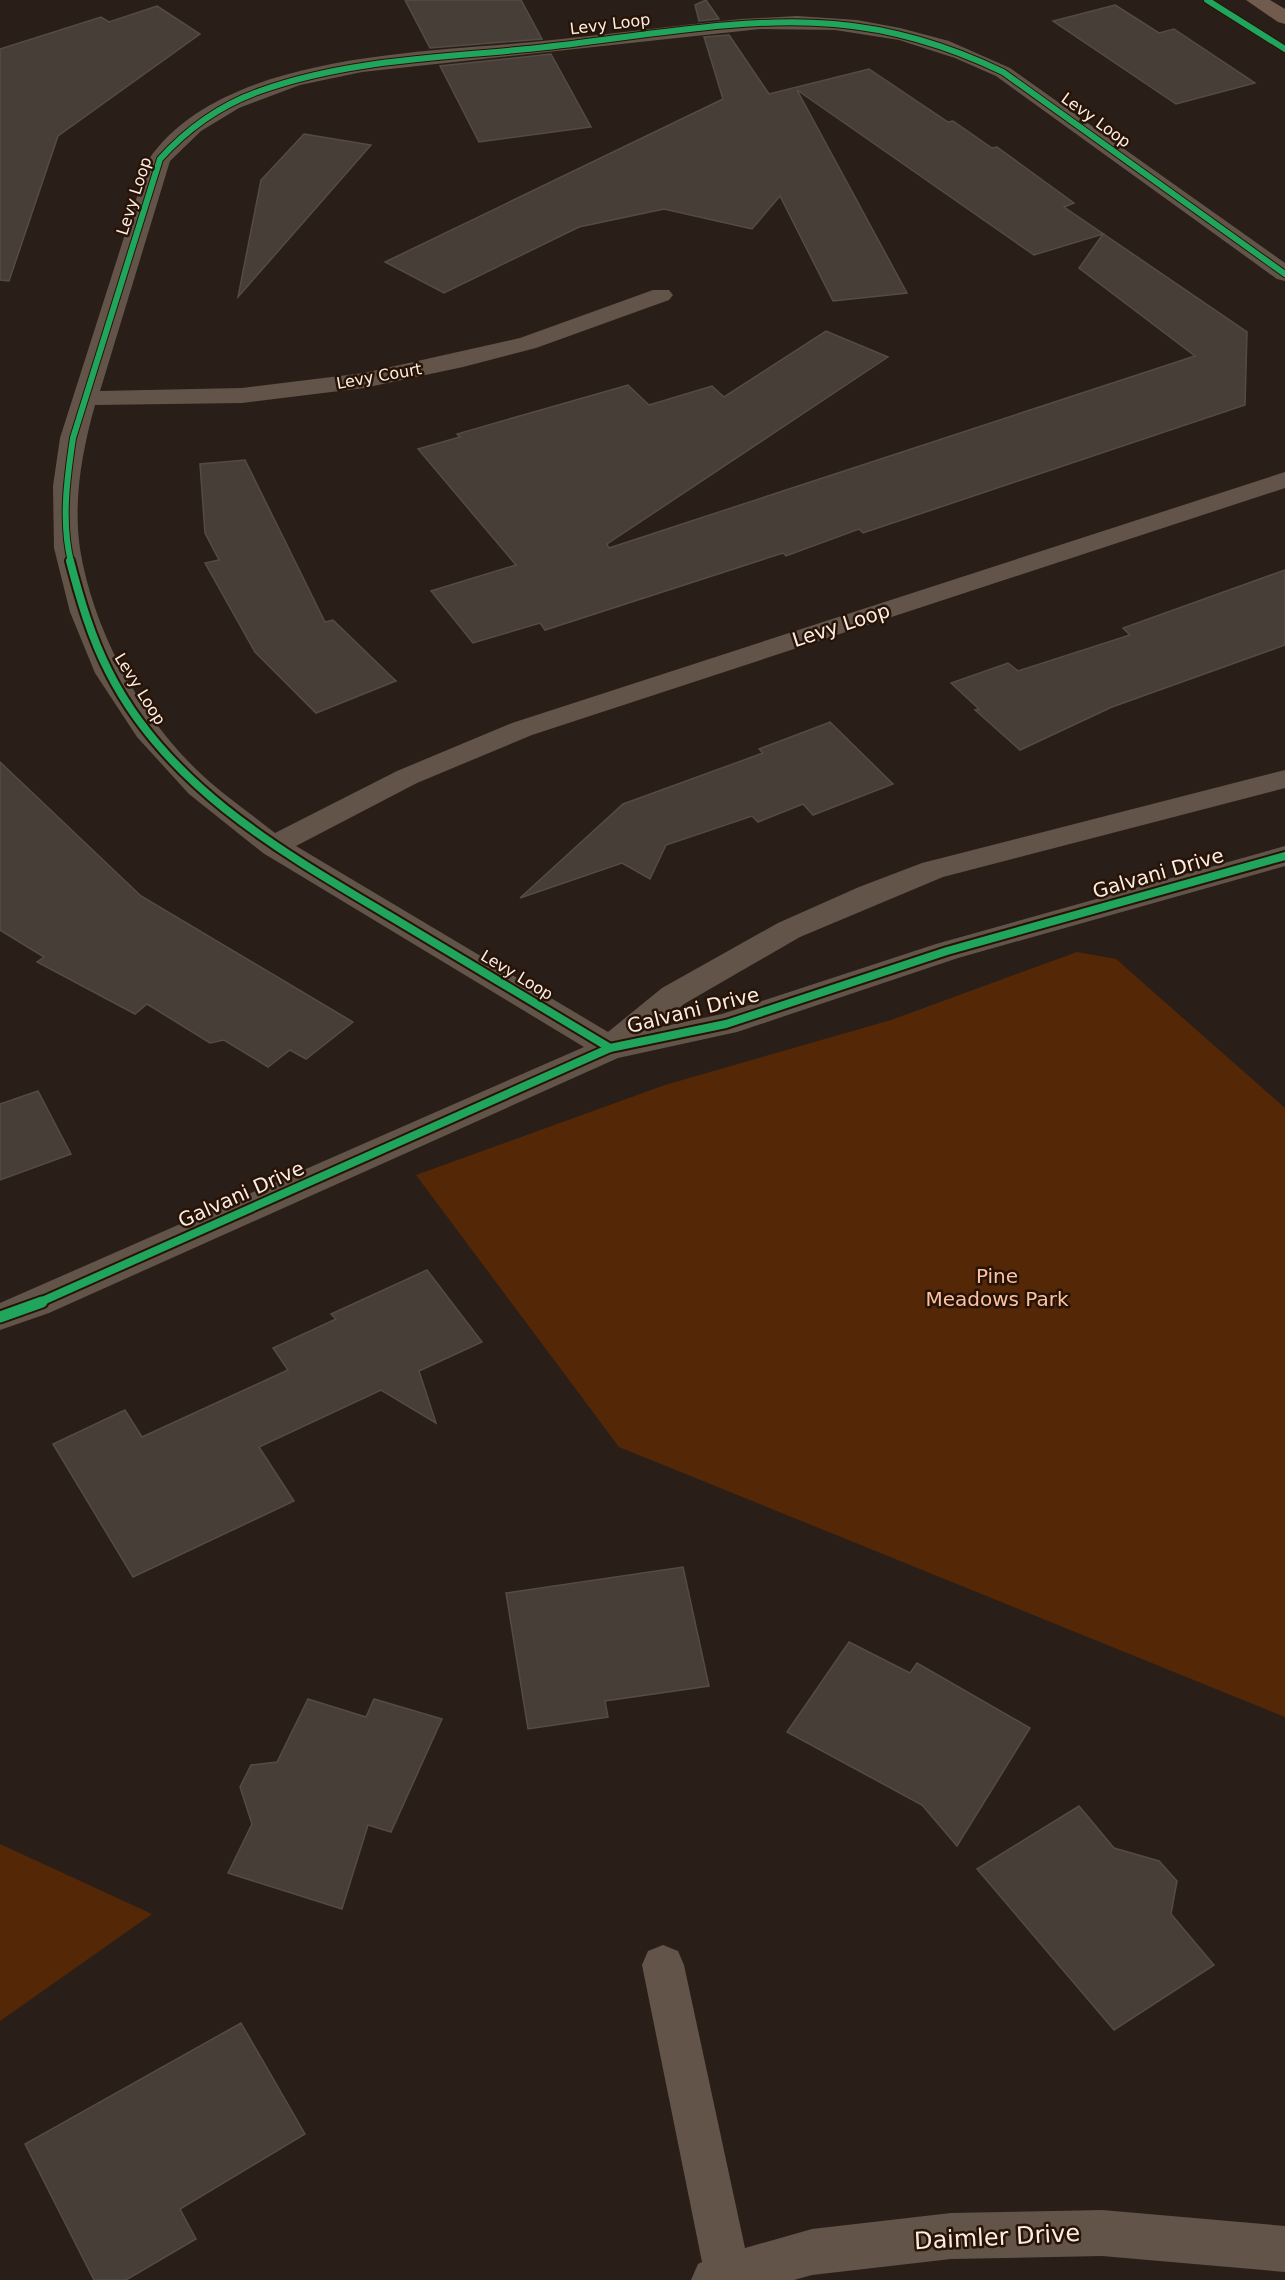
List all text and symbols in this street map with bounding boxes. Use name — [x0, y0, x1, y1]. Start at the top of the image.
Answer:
street label: Levy Loop — [569, 10, 651, 38]
street label: Levy Loop — [1058, 89, 1134, 151]
street label: Levy Loop — [112, 155, 156, 237]
street label: Levy Court — [335, 359, 423, 393]
street label: Levy Loop — [789, 598, 893, 652]
street label: Levy Loop — [111, 650, 169, 728]
street label: Galvani Drive — [1090, 843, 1226, 903]
street label: Levy Loop — [477, 946, 557, 1004]
street label: Galvani Drive — [624, 982, 762, 1038]
street label: Galvani Drive — [174, 1156, 308, 1232]
park label: Pine Meadows Park — [925, 1264, 1069, 1311]
street label: Daimler Drive — [913, 2219, 1081, 2255]

